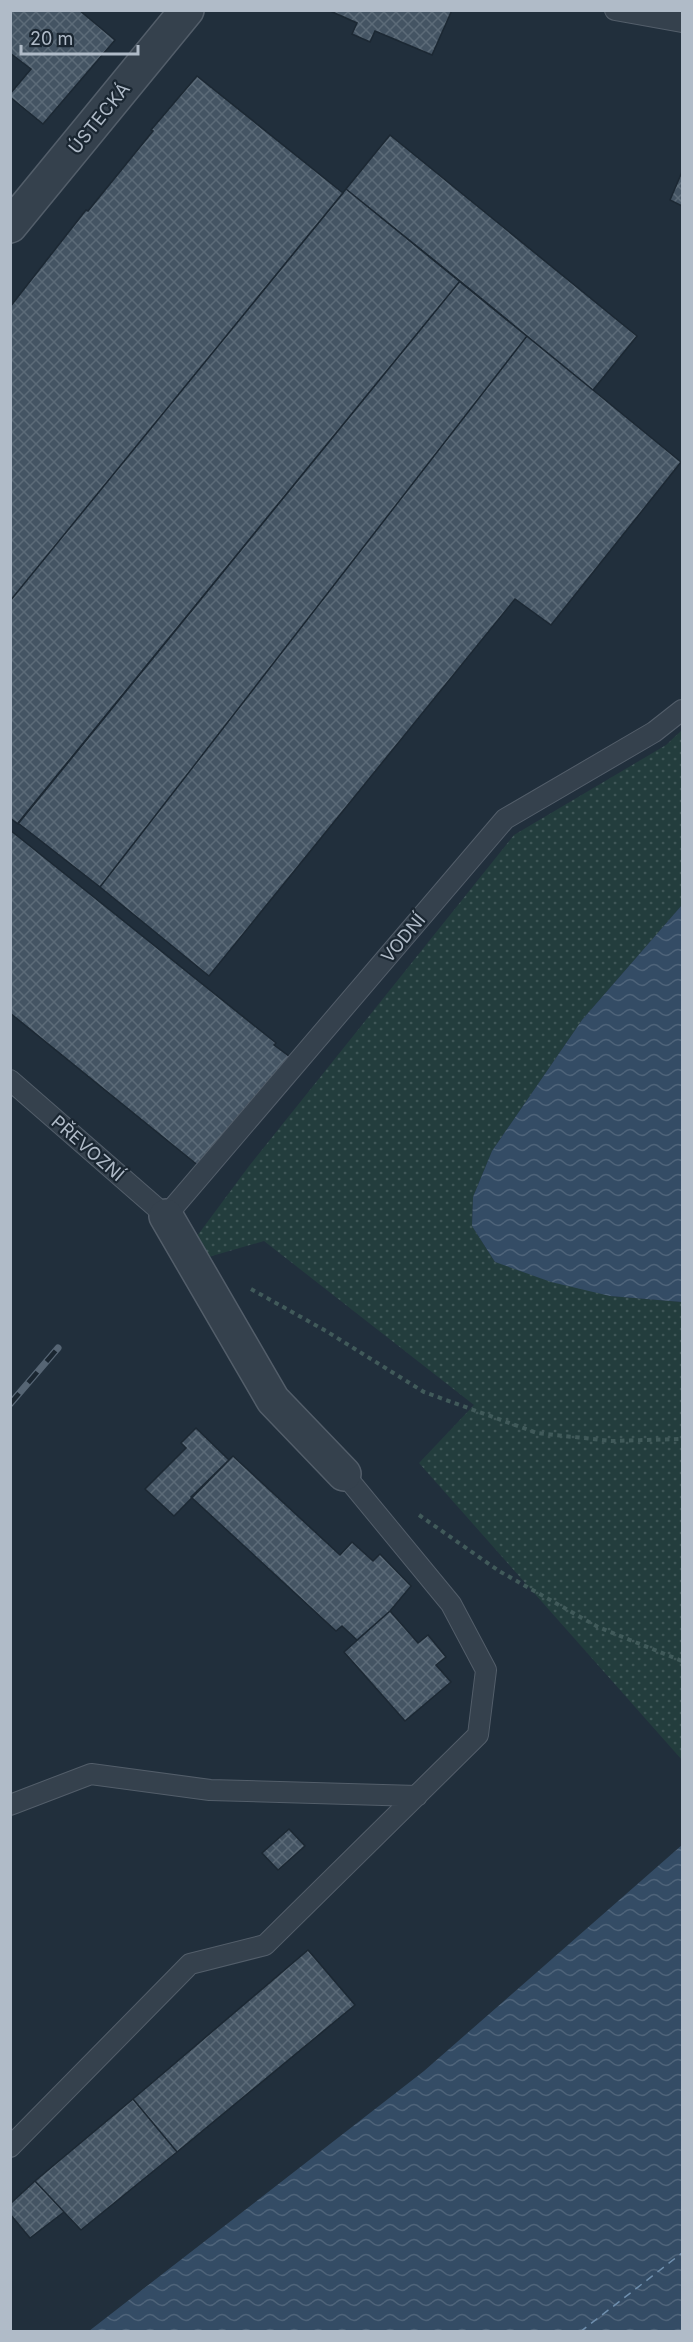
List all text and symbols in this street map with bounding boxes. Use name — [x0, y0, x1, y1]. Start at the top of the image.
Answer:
scale bar — [21, 18, 138, 56]
text: 20 m — [30, 28, 73, 49]
street label: ÚSTECKÁ — [63, 78, 134, 158]
street label: VODNÍ — [376, 909, 429, 967]
street label: PŘEVOZNÍ — [47, 1110, 129, 1185]

